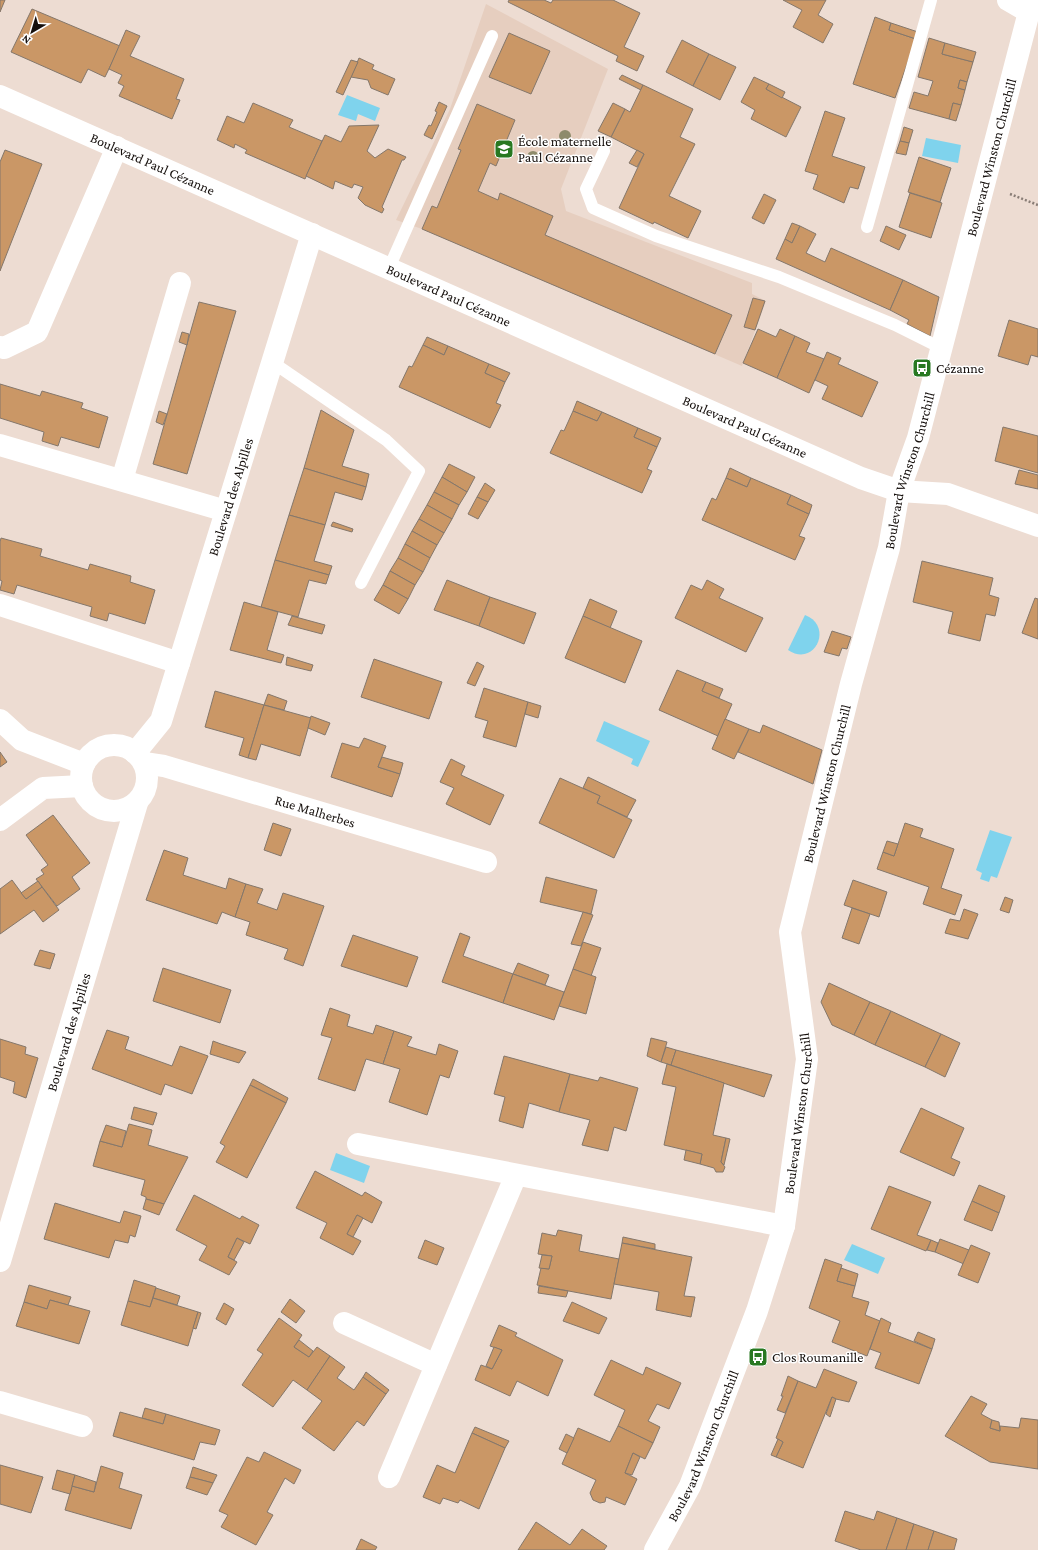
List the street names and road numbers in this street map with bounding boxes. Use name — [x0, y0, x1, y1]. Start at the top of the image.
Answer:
street label: Boulevard Winston Churchill — [963, 76, 1019, 238]
street label: Boulevard Paul Cézanne — [88, 129, 217, 198]
street label: Boulevard Paul Cézanne — [384, 261, 514, 330]
street label: Boulevard Winston Churchill — [881, 390, 938, 551]
street label: Boulevard Paul Cézanne — [680, 392, 810, 461]
street label: Boulevard des Alpilles — [205, 436, 256, 558]
street label: Boulevard Winston Churchill — [799, 702, 854, 865]
street label: Rue Malherbes — [273, 792, 357, 831]
street label: Boulevard des Alpilles — [43, 971, 94, 1093]
street label: Boulevard Winston Churchill — [780, 1032, 815, 1195]
street label: Boulevard Winston Churchill — [664, 1368, 742, 1524]

